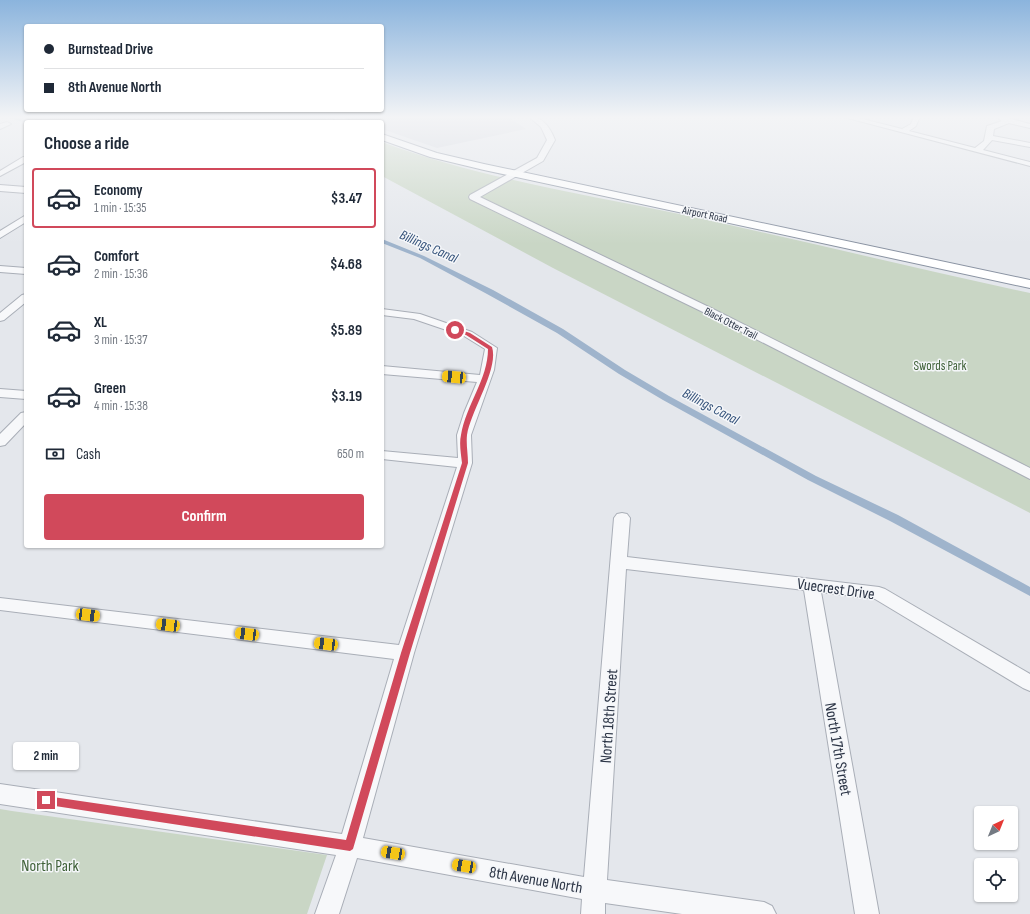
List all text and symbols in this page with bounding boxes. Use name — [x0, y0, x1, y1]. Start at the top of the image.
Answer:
text: Burnstead Drive — [68, 40, 153, 59]
text: 8th Avenue North — [68, 78, 161, 97]
text: Choose a ride — [44, 133, 129, 154]
icon: car — [46, 180, 82, 216]
text: Economy — [94, 181, 143, 200]
text: $3.47 — [331, 189, 362, 208]
text: 1 min · 15:35 — [94, 200, 147, 216]
street label: Airport Road — [680, 203, 729, 226]
water label: Billings Canal — [397, 226, 461, 267]
icon: car — [46, 246, 82, 282]
text: Comfort — [94, 247, 139, 266]
text: $4.68 — [330, 255, 362, 274]
text: 2 min · 15:36 — [94, 266, 148, 282]
street label: Black Otter Trail — [702, 305, 760, 342]
icon: car — [46, 312, 82, 348]
text: XL — [94, 313, 107, 332]
text: $5.89 — [330, 321, 362, 340]
route start — [446, 321, 464, 339]
text: 3 min · 15:37 — [94, 332, 147, 348]
park label: Swords Park — [914, 358, 966, 374]
car — [442, 370, 466, 384]
icon: car — [46, 378, 82, 414]
text: Green — [94, 379, 126, 398]
water label: Billings Canal — [680, 384, 742, 429]
text: $3.19 — [331, 387, 362, 406]
text: 4 min · 15:38 — [94, 398, 148, 414]
icon: cash — [44, 443, 66, 465]
text: Cash — [76, 445, 101, 464]
text: 650 m — [337, 446, 364, 462]
button: Confirm — [44, 494, 364, 540]
street label: Vuecrest Drive — [796, 575, 876, 604]
car — [75, 608, 101, 622]
car — [155, 618, 181, 632]
car — [234, 627, 260, 641]
car — [313, 637, 339, 651]
street label: North 18th Street — [597, 668, 622, 764]
street label: North 17th Street — [820, 701, 855, 797]
callout: 2 min — [13, 742, 79, 770]
text: 2 min — [34, 748, 58, 764]
route end — [37, 791, 55, 809]
north arrow — [974, 806, 1018, 850]
map controls — [974, 806, 1018, 902]
car — [380, 845, 406, 861]
park label: North Park — [21, 857, 79, 876]
car — [451, 858, 477, 874]
button: locate — [974, 858, 1018, 902]
street label: 8th Avenue North — [488, 863, 584, 898]

